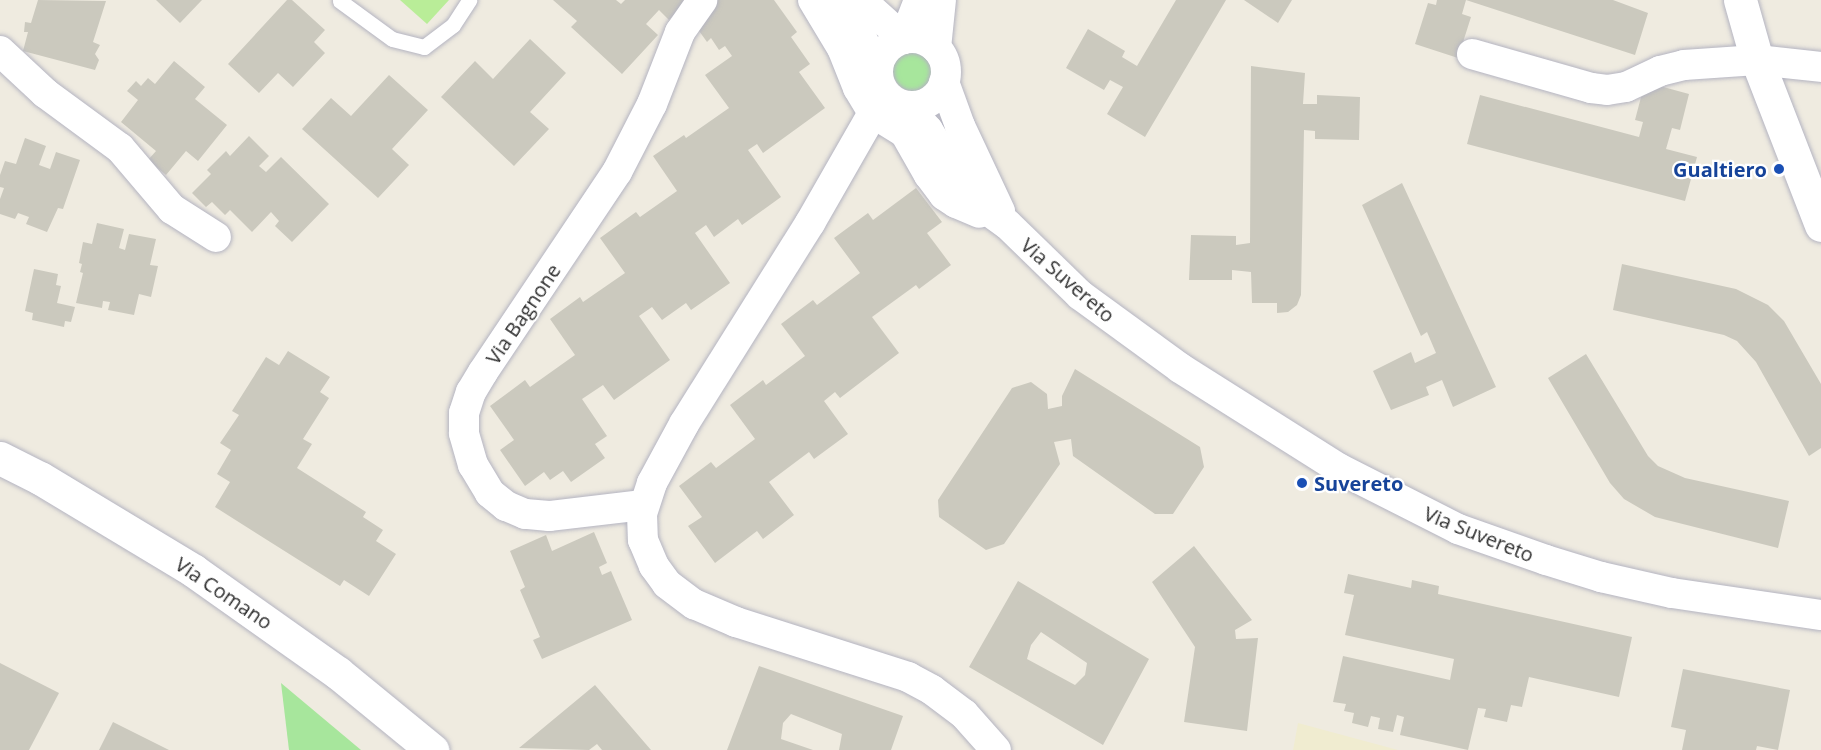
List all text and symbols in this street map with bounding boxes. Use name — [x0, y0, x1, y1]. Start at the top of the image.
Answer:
place label: Gualtiero — [1673, 157, 1767, 181]
marker: Gualtiero — [1772, 162, 1786, 176]
street label: Via Suvereto — [1016, 233, 1120, 327]
street label: Via Bagnone — [481, 259, 565, 369]
place label: Suvereto — [1314, 471, 1403, 495]
marker: Suvereto — [1295, 476, 1309, 490]
street label: Via Suvereto — [1421, 501, 1537, 567]
street label: Via Comano — [171, 552, 277, 634]

